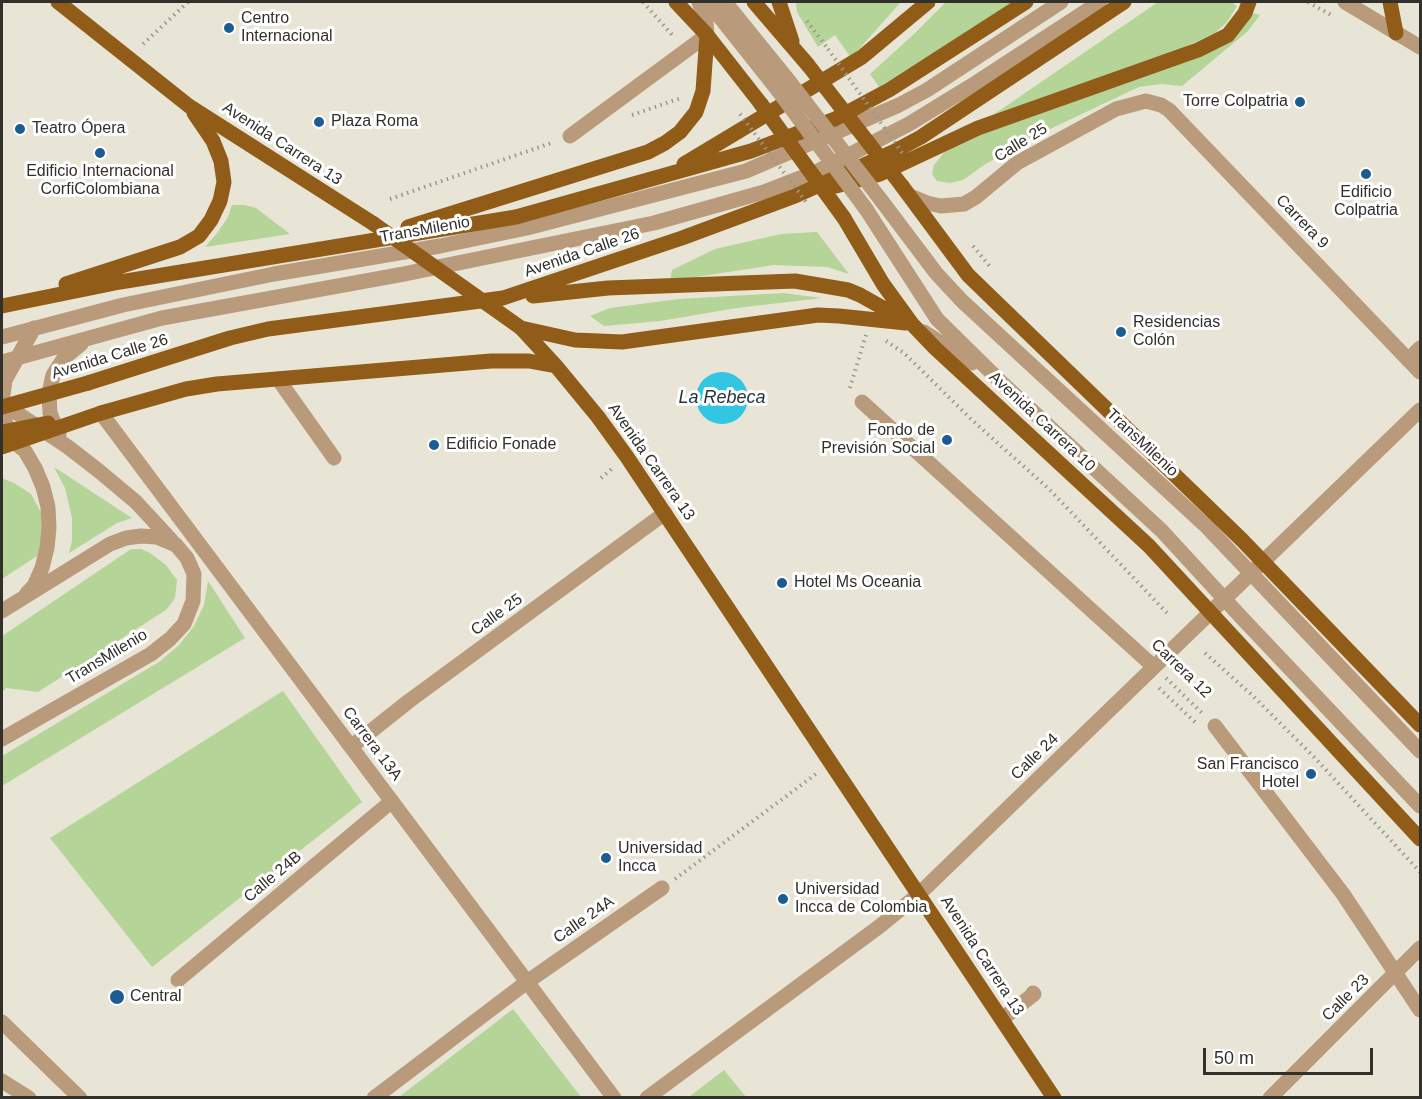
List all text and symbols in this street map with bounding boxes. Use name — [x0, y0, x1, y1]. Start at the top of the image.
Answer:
place label: Centro Internacional — [241, 9, 333, 47]
marker: Centro Internacional — [222, 21, 236, 35]
place label: Torre Colpatria — [1183, 92, 1288, 112]
marker: Torre Colpatria — [1293, 95, 1307, 109]
street label: Avenida Carrera 13 — [219, 98, 345, 190]
place label: Plaza Roma — [331, 112, 418, 132]
marker: Plaza Roma — [312, 115, 326, 129]
place label: Teatro Ópera — [32, 119, 125, 139]
street label: Calle 25 — [991, 119, 1051, 167]
marker: Teatro Ópera — [13, 122, 27, 136]
marker: Edificio Internacional CorfiColombiana — [93, 146, 107, 160]
place label: Edificio Internacional CorfiColombiana — [26, 162, 174, 200]
marker: Edificio Colpatria — [1359, 167, 1373, 181]
place label: Edificio Colpatria — [1334, 183, 1398, 221]
street label: Carrera 9 — [1272, 191, 1332, 253]
street label: TransMilenio — [379, 213, 471, 247]
street label: Avenida Calle 26 — [522, 224, 642, 282]
place label: Residencias Colón — [1133, 313, 1220, 351]
marker: Residencias Colón — [1114, 325, 1128, 339]
street label: Avenida Calle 26 — [49, 330, 171, 384]
street label: Avenida Carrera 10 — [985, 368, 1099, 476]
water label: La Rebeca — [678, 387, 766, 409]
street label: Avenida Carrera 13 — [603, 400, 699, 524]
street label: TransMilenio — [1102, 405, 1182, 481]
place label: Fondo de Previsión Social — [821, 421, 935, 459]
marker: Fondo de Previsión Social — [940, 433, 954, 447]
place label: Edificio Fonade — [446, 435, 556, 455]
marker: Edificio Fonade — [427, 438, 441, 452]
place label: Hotel Ms Oceania — [794, 573, 921, 593]
marker: Hotel Ms Oceania — [775, 576, 789, 590]
street label: Calle 25 — [468, 590, 526, 640]
street label: TransMilenio — [63, 625, 151, 689]
street label: Carrera 12 — [1147, 636, 1215, 702]
street label: Carrera 13A — [338, 703, 406, 785]
street label: Calle 24 — [1007, 730, 1063, 784]
place label: San Francisco Hotel — [1197, 755, 1299, 793]
marker: San Francisco Hotel — [1304, 767, 1318, 781]
place label: Universidad Incca — [618, 839, 702, 877]
street label: Calle 24B — [240, 847, 306, 907]
marker: Universidad Incca — [599, 851, 613, 865]
place label: Universidad Incca de Colombia — [795, 880, 928, 918]
street label: Calle 24A — [550, 892, 618, 948]
marker: Universidad Incca de Colombia — [776, 892, 790, 906]
street label: Avenida Carrera 13 — [936, 893, 1028, 1019]
street label: Calle 23 — [1318, 970, 1374, 1026]
place label: Central — [130, 987, 182, 1007]
marker: Central — [108, 988, 126, 1006]
scale bar — [1206, 1036, 1376, 1074]
text: 50 m — [1214, 1048, 1254, 1068]

